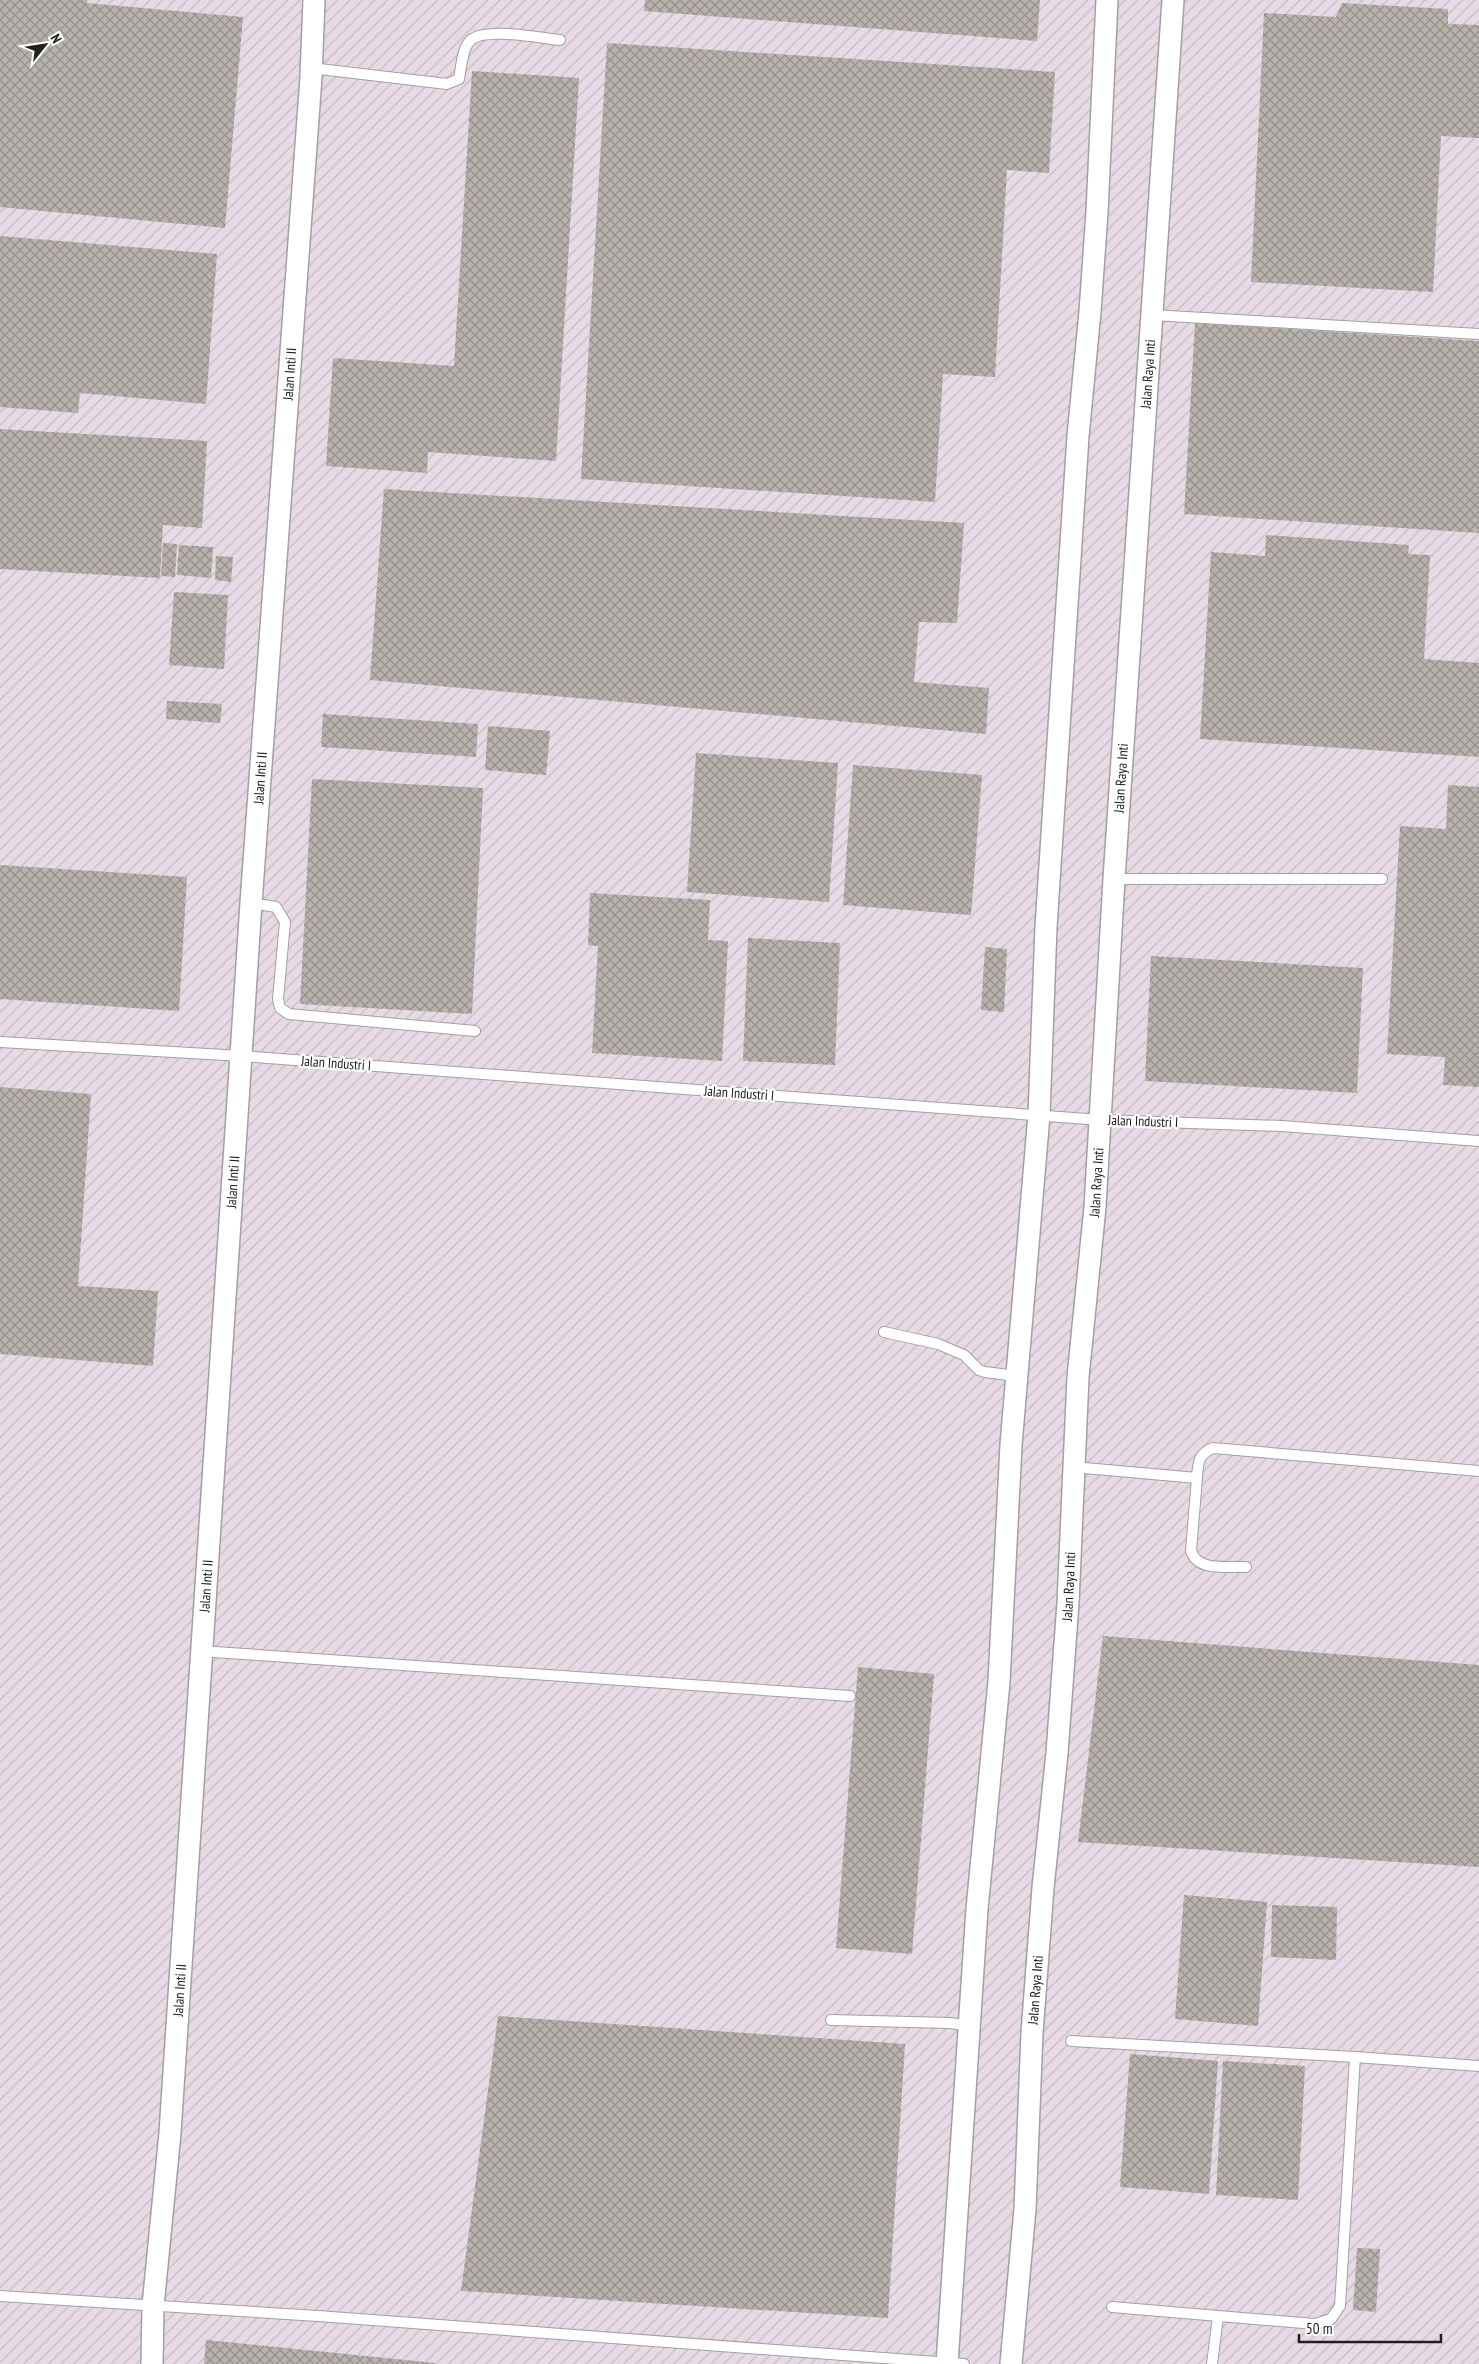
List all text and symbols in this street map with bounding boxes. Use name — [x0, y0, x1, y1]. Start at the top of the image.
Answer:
north arrow — [20, 20, 70, 70]
text: N — [47, 31, 66, 46]
street label: Jalan Raya Inti — [1137, 339, 1159, 410]
street label: Jalan Inti II — [278, 347, 300, 402]
street label: Jalan Raya Inti — [1109, 743, 1132, 814]
street label: Jalan Inti II — [249, 751, 271, 806]
street label: Jalan Industri I — [299, 1052, 372, 1074]
street label: Jalan Industri I — [702, 1082, 775, 1104]
street label: Jalan Industri I — [1107, 1111, 1178, 1131]
street label: Jalan Raya Inti — [1085, 1147, 1107, 1219]
street label: Jalan Inti II — [222, 1155, 243, 1210]
street label: Jalan Raya Inti — [1058, 1551, 1079, 1623]
street label: Jalan Inti II — [195, 1559, 217, 1614]
street label: Jalan Raya Inti — [1024, 1955, 1047, 2026]
street label: Jalan Inti II — [169, 1963, 190, 2018]
scale bar — [1299, 2312, 1442, 2344]
text: 50 m — [1306, 2319, 1332, 2338]

